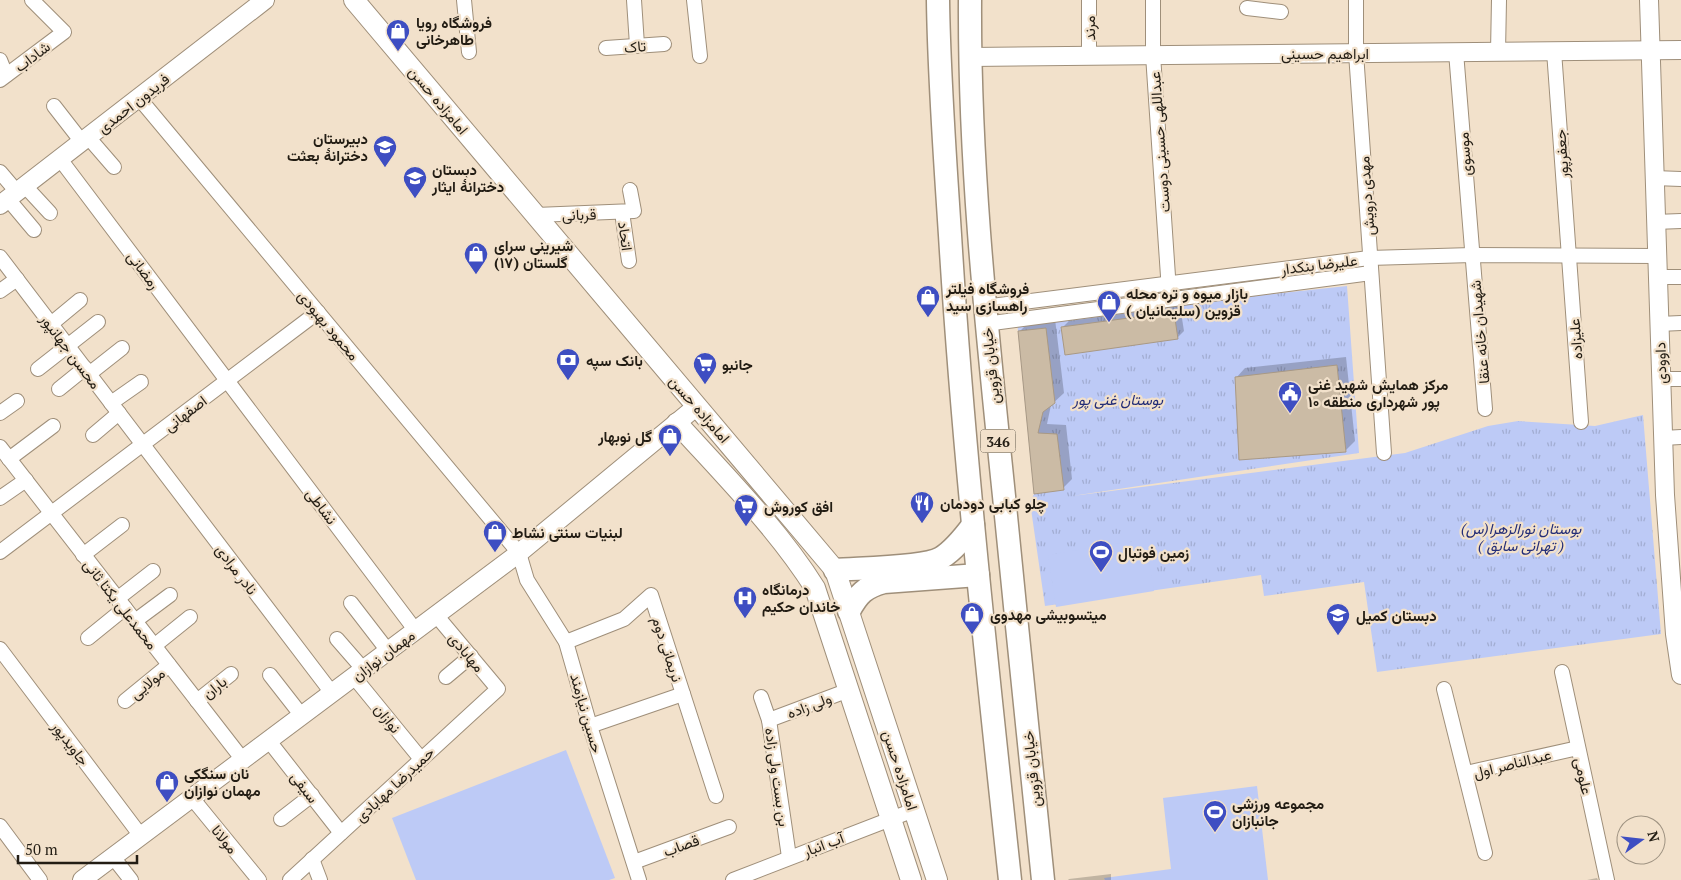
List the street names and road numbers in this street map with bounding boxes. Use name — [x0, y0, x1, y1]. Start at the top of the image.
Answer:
street label: مرند — [1079, 15, 1099, 41]
street label: تاک — [623, 35, 647, 57]
street label: شاداب — [10, 36, 54, 76]
street label: ابراهیم حسینی — [1281, 43, 1369, 64]
street label: امامزاده حسن — [404, 62, 473, 139]
street label: فریدون احمدی — [93, 68, 174, 138]
street label: عبداللهی حسینی دوست — [1144, 71, 1175, 213]
street label: جعفرپور — [1549, 129, 1574, 180]
street label: موسوی — [1452, 131, 1476, 177]
street label: مهدی درویش — [1353, 156, 1380, 236]
street label: قربانی — [561, 203, 597, 226]
street label: اتحاد — [614, 220, 638, 252]
street label: رمضانی — [122, 247, 165, 294]
street label: علیرضا بنکدار — [1279, 249, 1359, 279]
street label: شهیدان خانه‌ عنقا — [1464, 279, 1493, 385]
street label: محمود بهبودی — [293, 286, 364, 365]
street label: محسن جهانپور — [35, 309, 106, 393]
street label: علیزاده — [1564, 318, 1586, 360]
street label: خیابان قزوین — [976, 327, 1005, 405]
street label: داوودی — [1649, 342, 1672, 384]
street label: امامزاده حسن — [664, 371, 735, 448]
street label: اصفهانی — [159, 390, 211, 437]
road number: 346 — [980, 430, 1016, 452]
street label: نشاطی — [301, 484, 342, 529]
street label: نادر مرادی — [211, 540, 262, 599]
street label: محمدعلی یکتا ثانی — [79, 555, 163, 654]
street label: نریمانی دوم — [647, 614, 688, 685]
street label: مهمان نوازان — [347, 625, 419, 685]
street label: مهابادی — [444, 628, 489, 677]
street label: مولایی — [125, 663, 169, 704]
street label: باران — [198, 671, 230, 703]
street label: حسین نیازمند — [565, 671, 608, 755]
street label: ولی زاده — [784, 687, 834, 724]
street label: نوازان — [370, 699, 406, 737]
street label: جاویدپور — [46, 716, 94, 770]
street label: بن بست ولی زاده — [760, 726, 795, 828]
street label: امامزاده حسن — [878, 727, 923, 813]
street label: خیابان قزوین — [1017, 730, 1046, 808]
street label: حمیدرضا مهابادی — [350, 742, 439, 827]
street label: عبدالناصر اول — [1471, 744, 1553, 782]
street label: علومی — [1569, 756, 1598, 797]
street label: سیفی — [286, 767, 324, 807]
street label: مولانا — [207, 821, 243, 857]
street label: آب انبار — [799, 827, 848, 861]
street label: قصاب — [660, 829, 702, 861]

